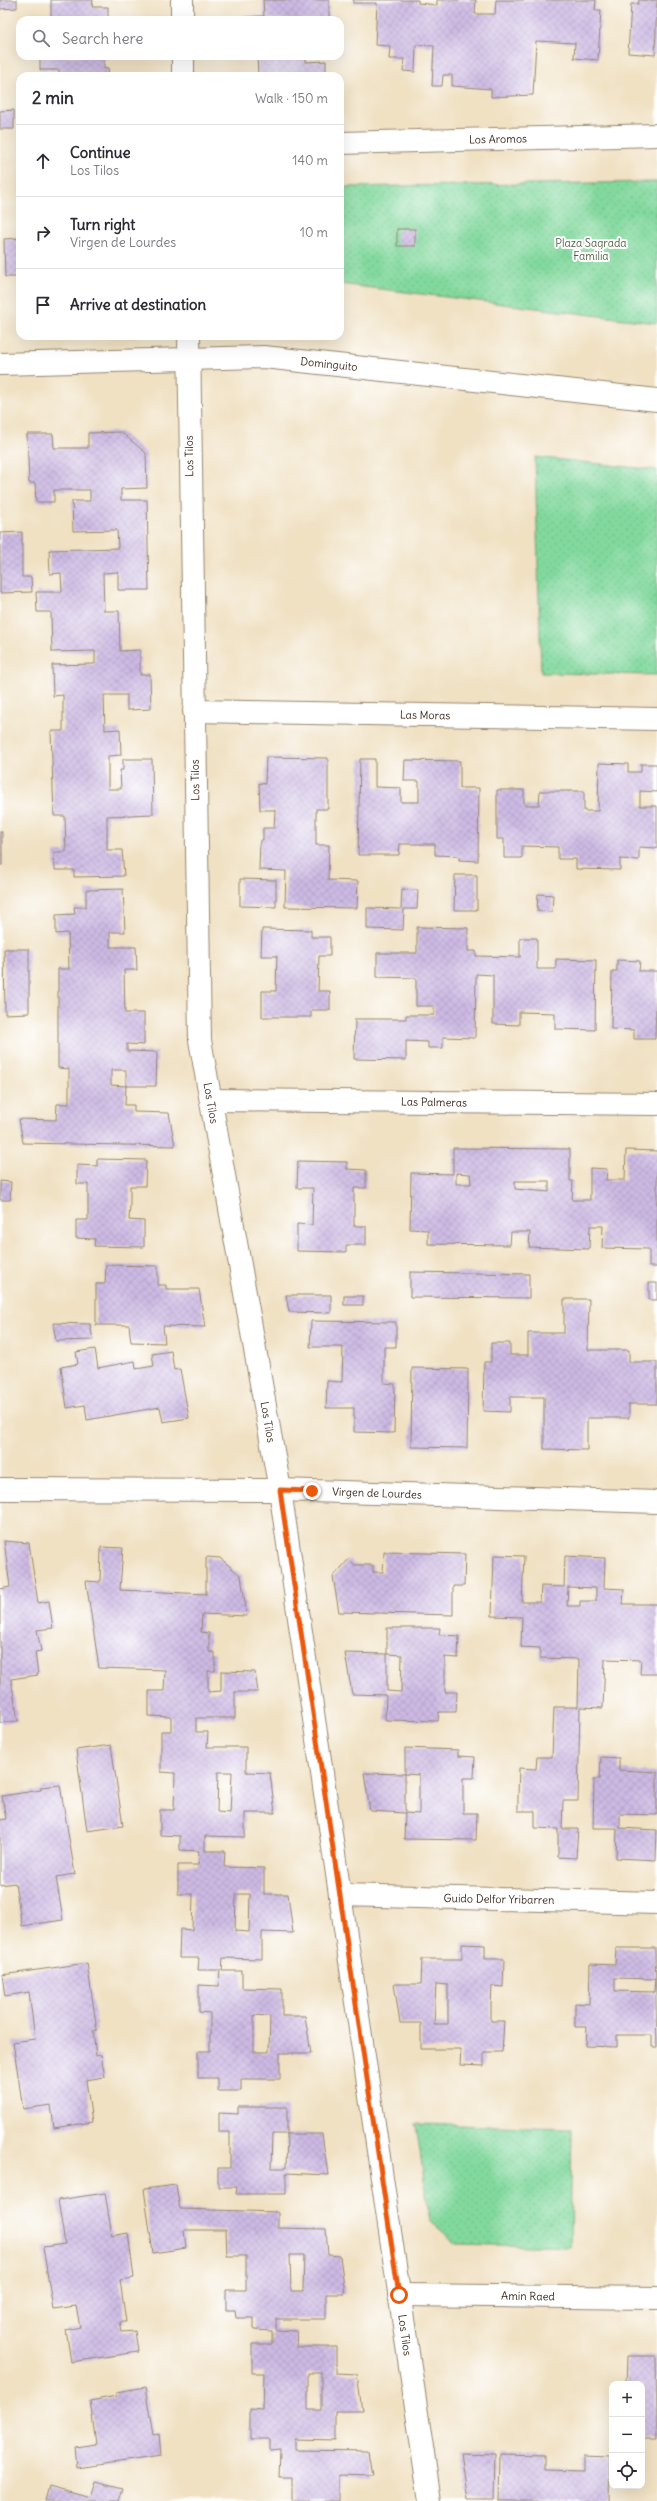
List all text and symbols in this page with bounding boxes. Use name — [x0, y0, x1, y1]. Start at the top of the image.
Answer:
search box — [16, 16, 344, 60]
icon: search — [30, 27, 52, 49]
text: Search here — [62, 29, 143, 48]
text: 2 min — [32, 87, 74, 109]
text: Walk · 150 m — [255, 90, 328, 107]
street label: Los Aromos — [469, 131, 527, 147]
text: Continue — [70, 143, 131, 162]
icon: ahead — [32, 150, 54, 172]
text: 140 m — [292, 152, 328, 169]
text: Los Tilos — [70, 162, 119, 179]
text: Turn right — [70, 215, 135, 234]
icon: right — [32, 222, 54, 244]
text: 10 m — [300, 224, 328, 241]
text: Virgen de Lourdes — [70, 234, 176, 251]
park label: Plaza Sagrada Familia — [555, 236, 627, 263]
icon: arrive — [32, 294, 54, 316]
text: Arrive at destination — [70, 295, 206, 314]
street label: Dominguito — [300, 354, 358, 374]
street label: Los Tilos — [182, 435, 196, 477]
street label: Las Moras — [400, 708, 450, 722]
street label: Los Tilos — [188, 759, 202, 801]
street label: Los Tilos — [201, 1081, 221, 1125]
street label: Las Palmeras — [401, 1094, 467, 1110]
street label: Los Tilos — [258, 1400, 278, 1444]
route end — [303, 1482, 321, 1500]
street label: Virgen de Lourdes — [332, 1484, 422, 1502]
street label: Guido Delfor Yribarren — [443, 1891, 555, 1907]
route start — [390, 2286, 408, 2304]
street label: Amin Raed — [501, 2289, 556, 2303]
street label: Los Tilos — [395, 2313, 415, 2357]
map controls — [609, 2381, 645, 2489]
button: + — [609, 2381, 645, 2417]
button: − — [609, 2417, 645, 2453]
button: locate — [609, 2453, 645, 2489]

